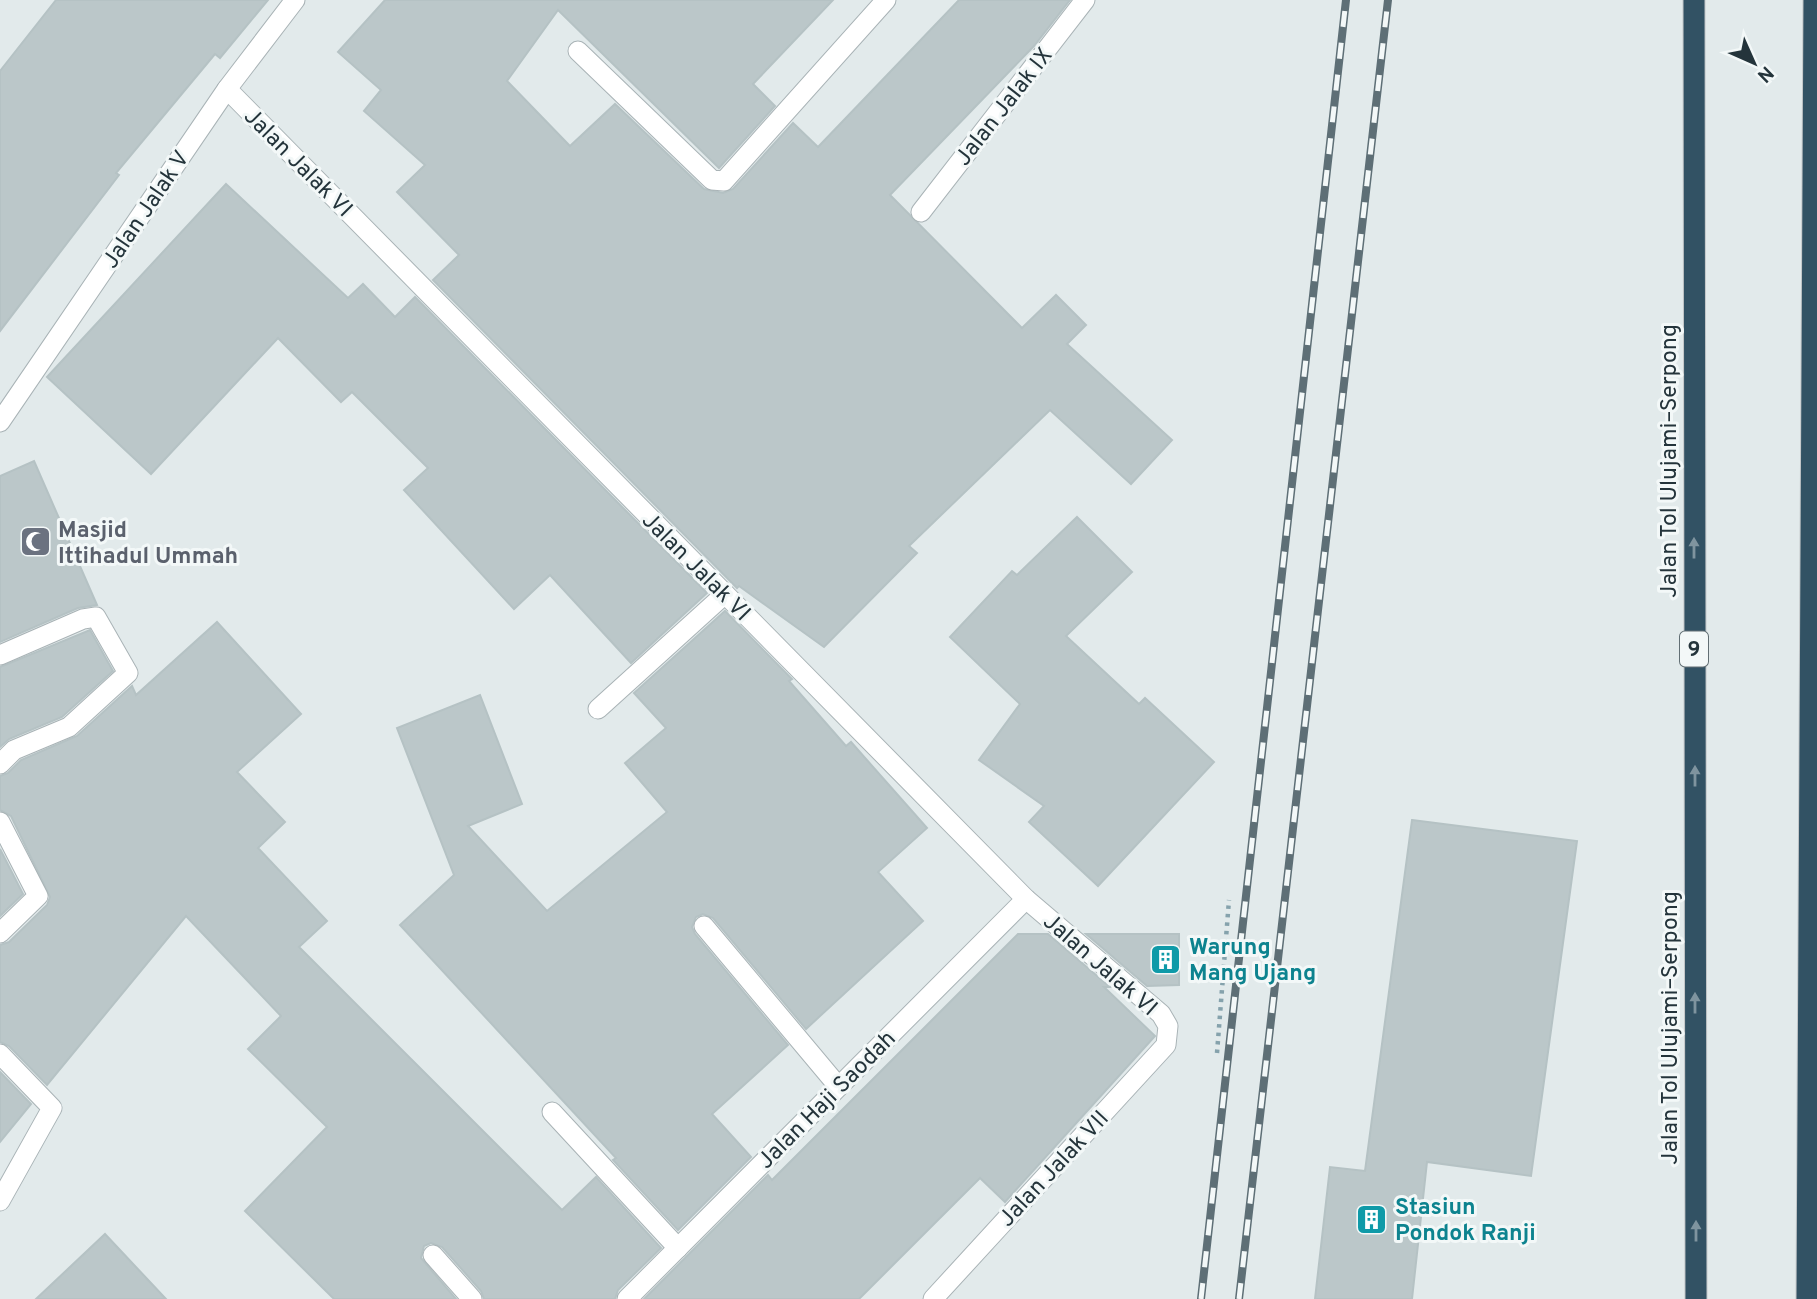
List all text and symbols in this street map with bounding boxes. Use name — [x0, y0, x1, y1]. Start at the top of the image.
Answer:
north arrow — [1719, 28, 1789, 98]
street label: Jalan Jalak IX — [950, 43, 1060, 172]
text: N — [1751, 60, 1778, 87]
street label: Jalan Jalak VI — [237, 103, 358, 224]
street label: Jalan Jalak V — [97, 146, 197, 275]
street label: Jalan Tol Ulujami–Serpong — [1656, 324, 1685, 598]
street label: Jalan Jalak VI — [635, 507, 756, 628]
place label: Masjid Ittihadul Ummah — [58, 517, 238, 572]
mosque icon: Masjid Ittihadul Ummah — [18, 525, 52, 559]
one-way arrow — [1688, 537, 1700, 559]
road number: 9 — [1680, 632, 1708, 666]
one-way arrow — [1689, 765, 1701, 787]
street label: Jalan Tol Ulujami–Serpong — [1657, 891, 1686, 1165]
street label: Jalan Jalak VI — [1036, 908, 1163, 1024]
place label: Warung Mang Ujang — [1189, 934, 1316, 989]
building icon: Warung Mang Ujang — [1149, 942, 1183, 976]
one-way arrow — [1689, 992, 1701, 1014]
street label: Jalan Haji Saodah — [752, 1025, 903, 1176]
street label: Jalan Jalak VII — [993, 1105, 1116, 1234]
place label: Stasiun Pondok Ranji — [1395, 1194, 1536, 1249]
building icon: Stasiun Pondok Ranji — [1355, 1202, 1389, 1236]
one-way arrow — [1690, 1220, 1702, 1242]

